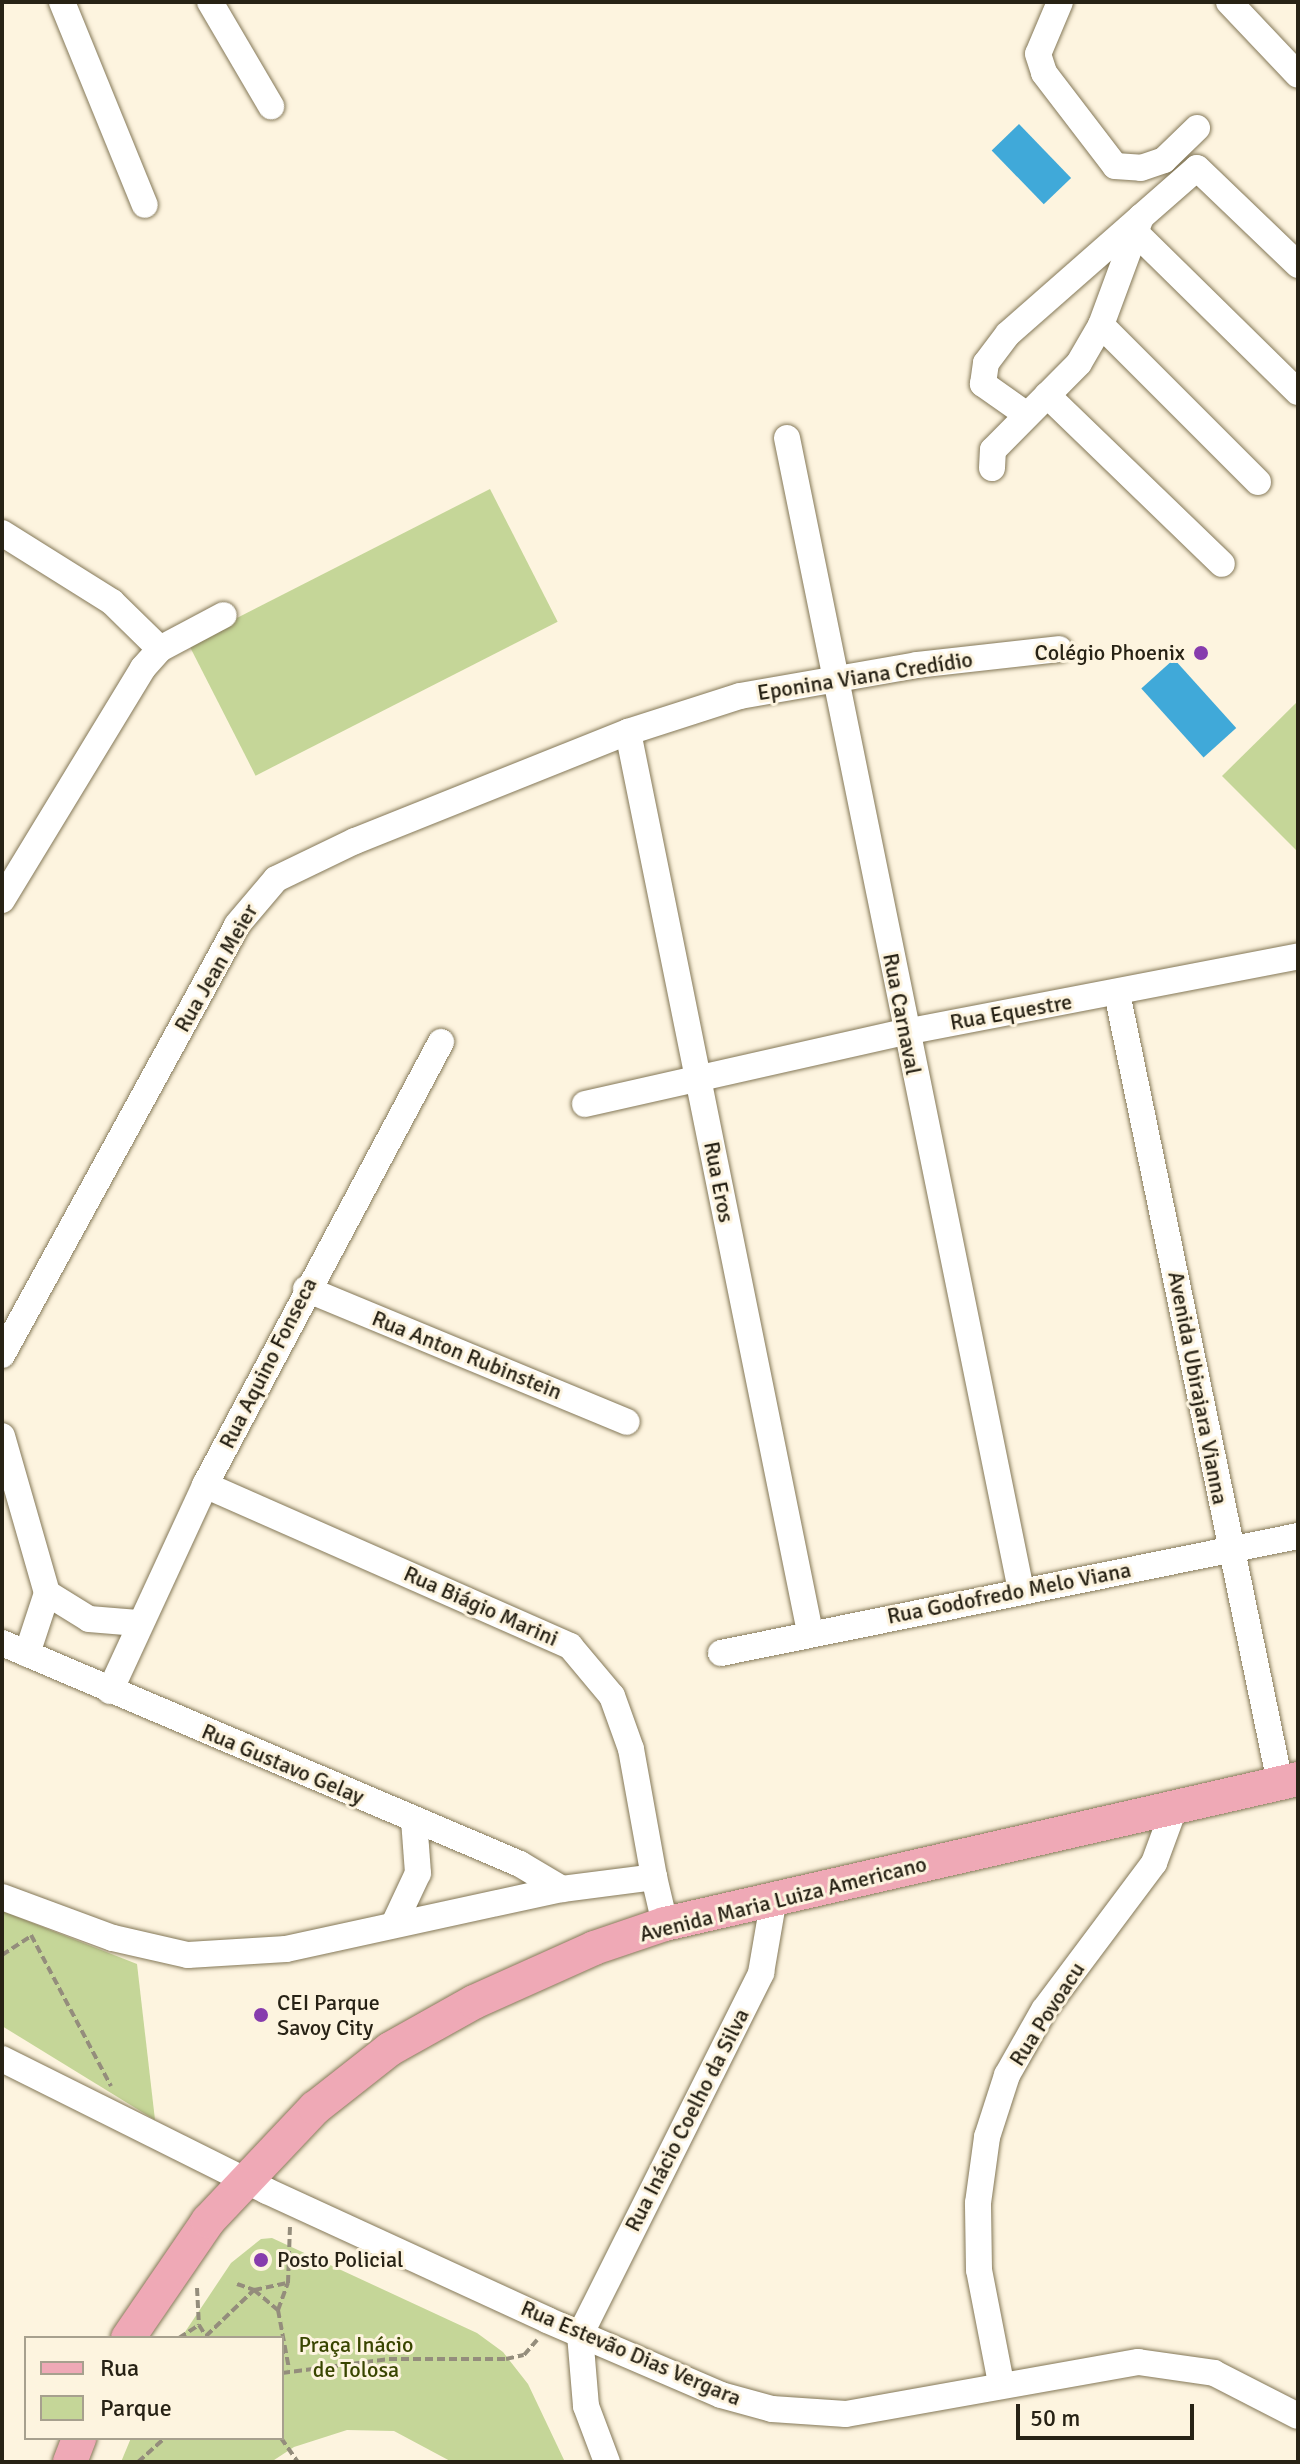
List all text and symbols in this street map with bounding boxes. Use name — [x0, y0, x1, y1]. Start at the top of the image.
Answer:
place label: Colégio Phoenix — [1035, 640, 1185, 666]
marker: Colégio Phoenix — [1192, 644, 1210, 662]
street label: Eponina Viana Credídio — [755, 646, 975, 706]
street label: Rua Jean Meier — [169, 899, 263, 1037]
street label: Rua Carnaval — [877, 951, 927, 1077]
street label: Rua Equestre — [948, 988, 1074, 1036]
street label: Rua Eros — [698, 1139, 740, 1225]
street label: Avenida Ubirajara Vianna — [1162, 1269, 1234, 1507]
street label: Rua Aquino Fonseca — [213, 1273, 323, 1453]
street label: Rua Anton Rubinstein — [368, 1305, 566, 1405]
street label: Rua Godofredo Melo Viana — [885, 1556, 1133, 1630]
street label: Rua Biágio Marini — [400, 1560, 562, 1652]
street label: Rua Gustavo Gelay — [198, 1718, 368, 1810]
street label: Avenida Maria Luiza Americano — [637, 1851, 929, 1947]
street label: Rua Povoacu — [1004, 1957, 1090, 2071]
place label: CEI Parque Savoy City — [277, 1989, 380, 2040]
street label: Rua Inácio Coelho da Silva — [619, 2004, 755, 2236]
marker: CEI Parque Savoy City — [252, 2006, 270, 2024]
place label: Posto Policial — [277, 2247, 404, 2273]
marker: Posto Policial — [252, 2251, 270, 2269]
street label: Rua Estevão Dias Vergara — [517, 2295, 745, 2411]
park label: Praça Inácio de Tolosa — [298, 2331, 414, 2382]
legend — [24, 2336, 284, 2440]
text: Rua — [100, 2353, 139, 2383]
scale bar — [1020, 2388, 1198, 2438]
text: Parque — [100, 2393, 172, 2423]
text: 50 m — [1030, 2403, 1080, 2433]

